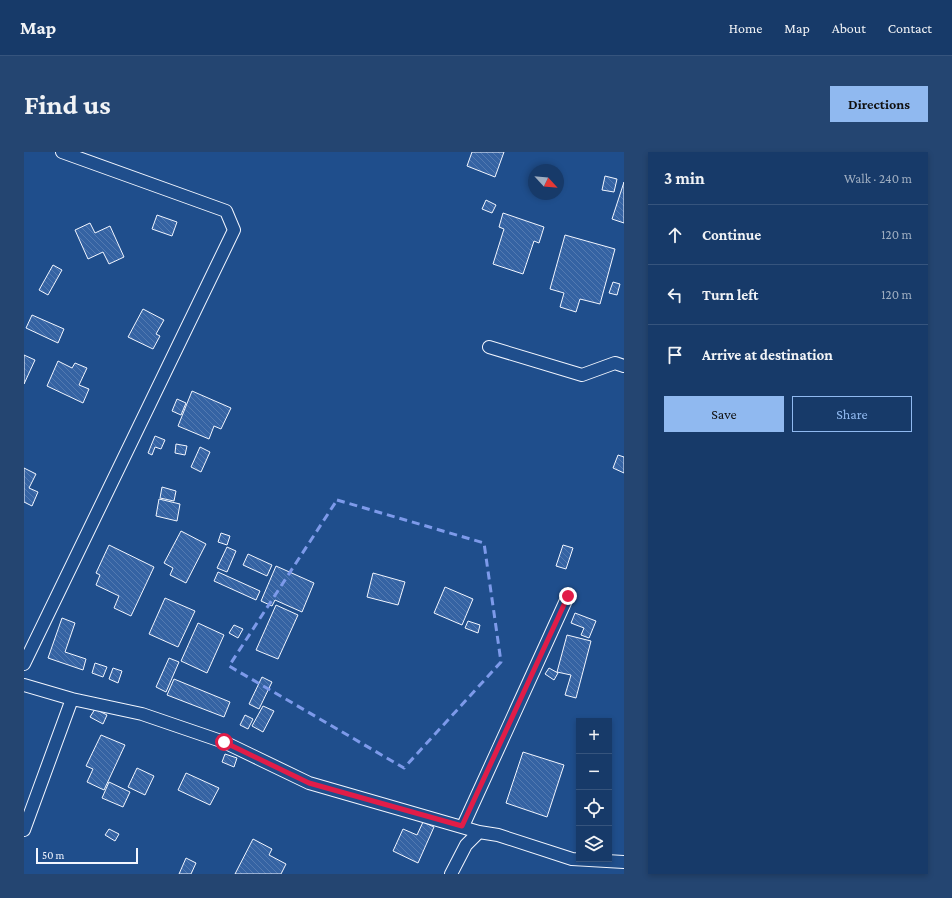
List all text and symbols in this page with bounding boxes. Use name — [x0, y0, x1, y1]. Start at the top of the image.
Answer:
text: Map — [20, 17, 56, 38]
text: Home — [729, 20, 762, 36]
text: Map — [784, 20, 810, 36]
text: About — [832, 20, 866, 36]
text: Contact — [888, 20, 932, 36]
button: Directions — [830, 86, 928, 122]
text: Find us — [24, 89, 111, 120]
north arrow — [528, 164, 564, 200]
text: 3 min — [664, 169, 705, 188]
text: Walk · 240 m — [844, 171, 912, 186]
icon: ahead — [664, 224, 686, 246]
text: Continue — [702, 227, 761, 243]
text: 120 m — [881, 227, 912, 242]
icon: left — [664, 284, 686, 306]
text: Turn left — [702, 287, 758, 303]
text: 120 m — [881, 287, 912, 302]
icon: arrive — [664, 344, 686, 366]
text: Arrive at destination — [702, 347, 833, 363]
button: Save — [664, 396, 784, 432]
button: Share — [792, 396, 912, 432]
route end — [559, 587, 577, 605]
map controls — [576, 718, 612, 862]
button: + — [576, 718, 612, 754]
route start — [215, 733, 233, 751]
button: − — [576, 754, 612, 790]
button: locate — [576, 790, 612, 826]
button: layers — [576, 826, 612, 862]
scale bar — [36, 846, 138, 865]
text: 50 m — [42, 849, 64, 861]

